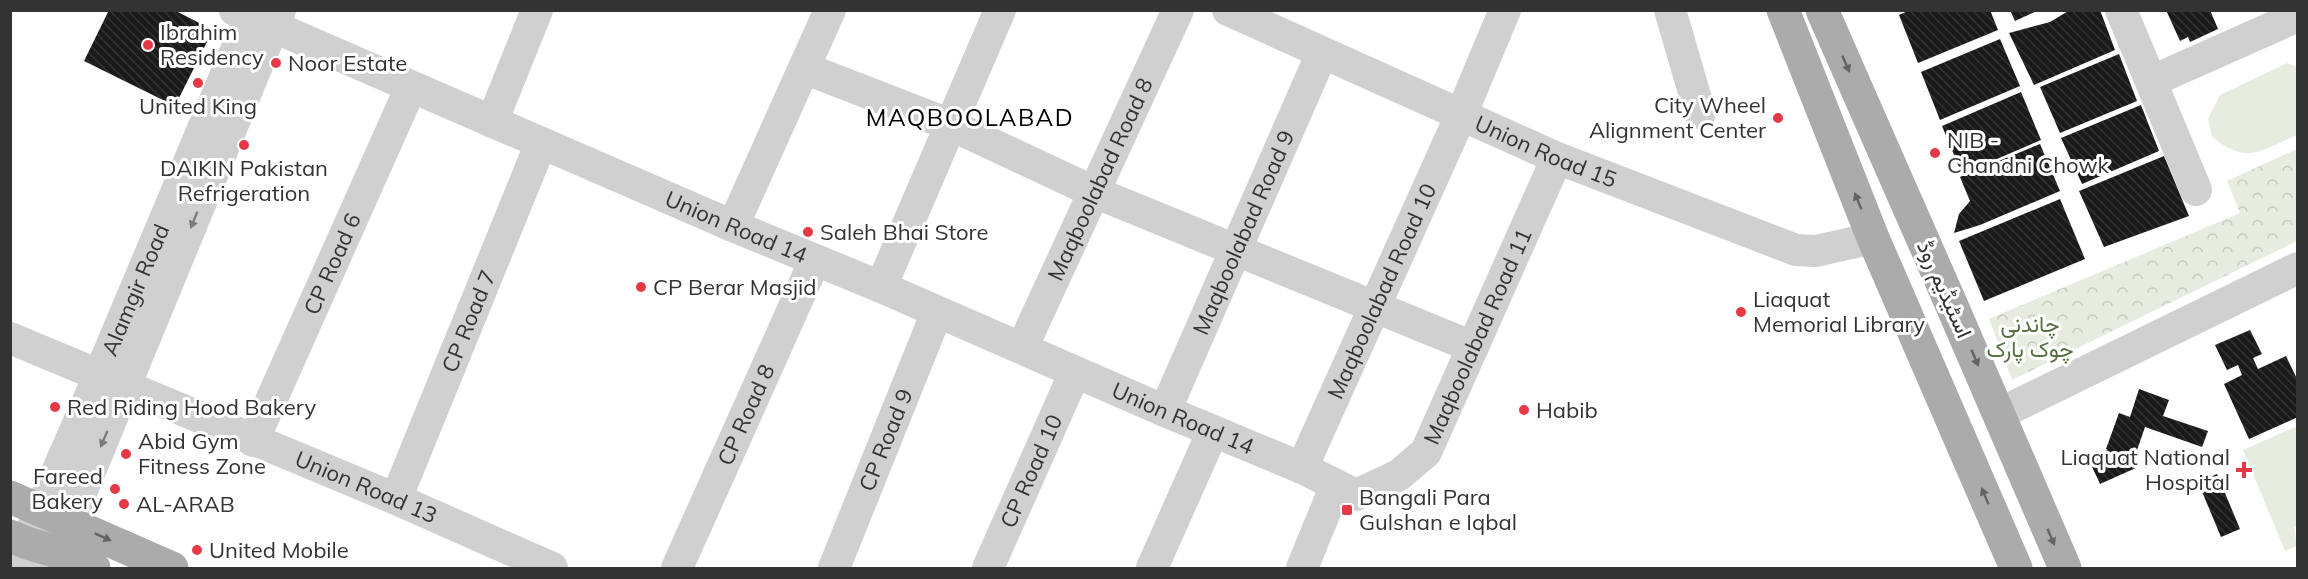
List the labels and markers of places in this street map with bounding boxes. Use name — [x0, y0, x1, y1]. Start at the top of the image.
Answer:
place label: Ibrahim Residency — [160, 18, 264, 71]
marker: Ibrahim Residency — [141, 38, 155, 52]
place label: Noor Estate — [288, 49, 407, 77]
marker: Noor Estate — [269, 56, 283, 70]
marker: United King — [191, 76, 205, 90]
place label: City Wheel Alignment Center — [1589, 91, 1766, 144]
place label: United King — [139, 92, 257, 120]
marker: City Wheel Alignment Center — [1771, 111, 1785, 125]
place label: NIB - Chandni Chowk — [1947, 126, 2110, 179]
marker: DAIKIN Pakistan Refrigeration — [237, 138, 251, 152]
marker: NIB - Chandni Chowk — [1928, 146, 1942, 160]
place label: DAIKIN Pakistan Refrigeration — [160, 154, 328, 207]
place label: Saleh Bhai Store — [820, 218, 988, 246]
marker: Saleh Bhai Store — [801, 225, 815, 239]
place label: CP Berar Masjid — [653, 273, 817, 301]
marker: CP Berar Masjid — [634, 280, 648, 294]
place label: Liaquat Memorial Library — [1753, 285, 1925, 338]
marker: Liaquat Memorial Library — [1734, 305, 1748, 319]
place label: Red Riding Hood Bakery — [67, 393, 316, 421]
place label: Habib — [1536, 396, 1598, 424]
marker: Red Riding Hood Bakery — [48, 400, 62, 414]
marker: Habib — [1517, 403, 1531, 417]
place label: Abid Gym Fitness Zone — [138, 427, 266, 480]
place label: Liaquat National Hospital — [2061, 443, 2230, 496]
marker: Abid Gym Fitness Zone — [119, 447, 133, 461]
marker: Liaquat National Hospital — [2235, 461, 2253, 479]
place label: Fareed Bakery — [31, 462, 103, 515]
marker: Fareed Bakery — [108, 482, 122, 496]
place label: Bangali Para Gulshan e Iqbal — [1359, 483, 1517, 536]
place label: AL-ARAB — [136, 490, 235, 518]
marker: AL-ARAB — [117, 497, 131, 511]
marker: Bangali Para Gulshan e Iqbal — [1340, 503, 1354, 517]
place label: United Mobile — [209, 536, 349, 564]
marker: United Mobile — [190, 543, 204, 557]

